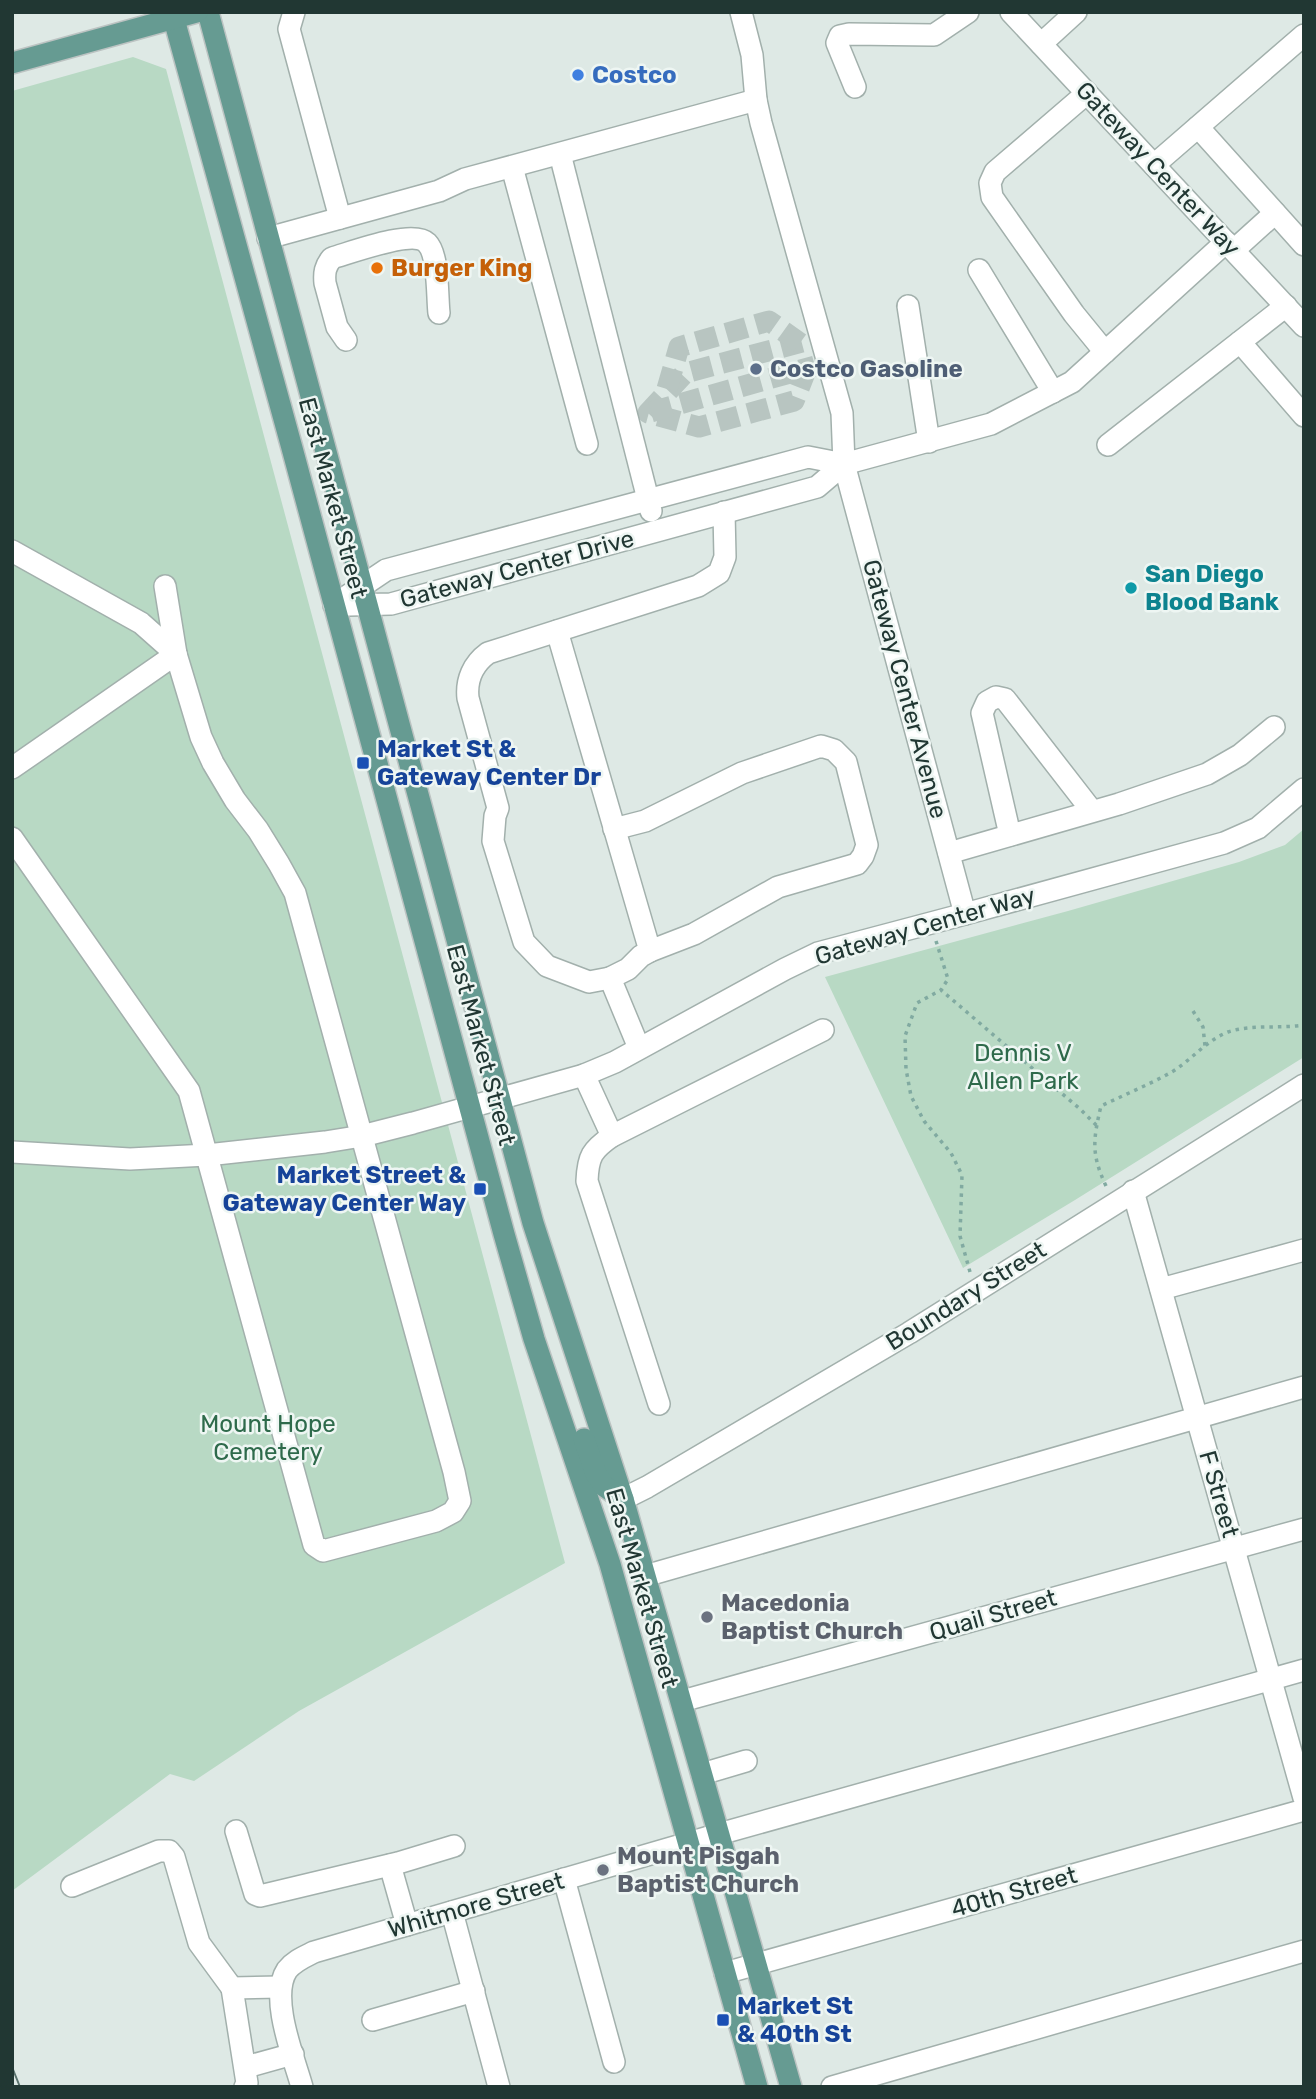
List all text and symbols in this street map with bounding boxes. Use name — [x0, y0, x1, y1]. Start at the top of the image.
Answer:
place label: Costco — [592, 61, 677, 89]
marker: Costco — [570, 67, 586, 83]
street label: Gateway Center Way — [1070, 76, 1246, 262]
place label: Burger King — [391, 254, 533, 282]
marker: Burger King — [369, 260, 385, 276]
place label: Costco Gasoline — [770, 355, 963, 383]
marker: Costco Gasoline — [748, 361, 764, 377]
street label: East Market Street — [293, 395, 373, 601]
street label: Gateway Center Drive — [397, 524, 637, 614]
street label: Gateway Center Avenue — [857, 557, 953, 821]
place label: San Diego Blood Bank — [1145, 560, 1279, 616]
marker: San Diego Blood Bank — [1123, 580, 1139, 596]
place label: Market St & Gateway Center Dr — [377, 735, 601, 791]
marker: Market St & Gateway Center Dr — [355, 755, 371, 771]
street label: Gateway Center Way — [812, 881, 1038, 971]
street label: East Market Street — [441, 942, 521, 1148]
park label: Dennis V Allen Park — [967, 1039, 1079, 1095]
place label: Market Street & Gateway Center Way — [223, 1161, 466, 1217]
marker: Market Street & Gateway Center Way — [472, 1181, 488, 1197]
street label: Boundary Street — [881, 1236, 1051, 1356]
park label: Mount Hope Cemetery — [200, 1410, 336, 1466]
street label: F Street — [1193, 1447, 1245, 1541]
street label: East Market Street — [600, 1485, 684, 1691]
street label: Quail Street — [926, 1584, 1060, 1646]
place label: Macedonia Baptist Church — [721, 1589, 903, 1645]
marker: Macedonia Baptist Church — [699, 1609, 715, 1625]
place label: Mount Pisgah Baptist Church — [617, 1842, 799, 1898]
street label: 40th Street — [948, 1861, 1080, 1923]
marker: Mount Pisgah Baptist Church — [595, 1862, 611, 1878]
street label: Whitmore Street — [385, 1866, 567, 1944]
place label: Market St & 40th St — [737, 1992, 853, 2048]
marker: Market St & 40th St — [715, 2012, 731, 2028]

